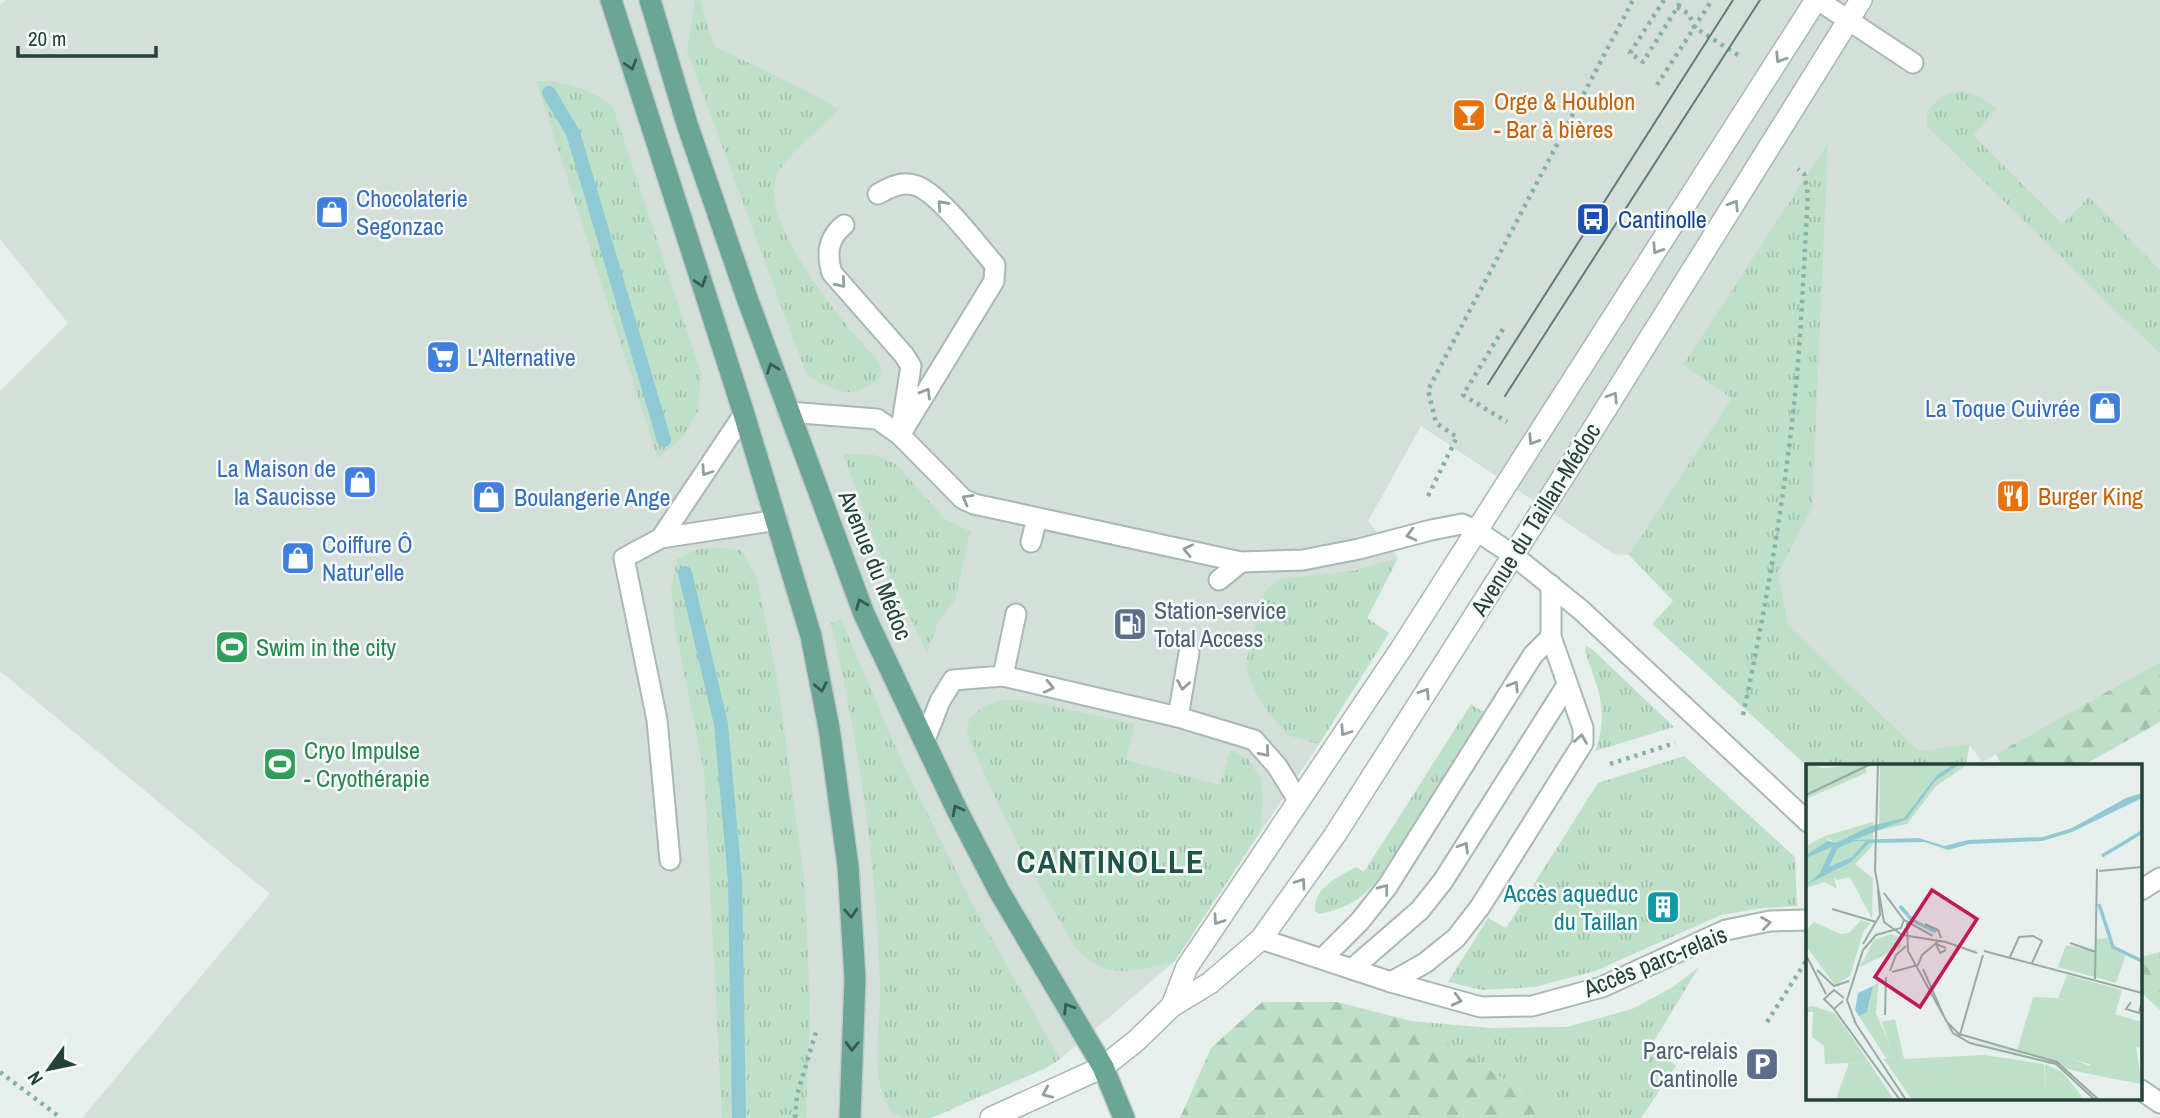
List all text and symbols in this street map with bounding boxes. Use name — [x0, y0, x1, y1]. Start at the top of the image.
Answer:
scale bar — [18, 14, 156, 58]
text: 20 m — [28, 24, 66, 53]
one-way arrow — [1776, 51, 1789, 64]
one-way arrow — [623, 58, 637, 71]
place label: Orge & Houblon - Bar à bières — [1494, 85, 1635, 145]
bar icon: Orge & Houblon - Bar à bières — [1450, 96, 1488, 134]
place label: Chocolaterie Segonzac — [356, 182, 468, 242]
shop icon: Chocolaterie Segonzac — [313, 193, 351, 231]
one-way arrow — [1725, 199, 1738, 212]
one-way arrow — [938, 200, 950, 213]
bus stop icon: Cantinolle — [1574, 200, 1612, 238]
place label: Cantinolle — [1618, 203, 1707, 235]
one-way arrow — [1652, 242, 1665, 255]
one-way arrow — [693, 275, 707, 287]
one-way arrow — [833, 275, 845, 288]
supermarket icon: L'Alternative — [424, 338, 462, 376]
place label: L'Alternative — [467, 341, 576, 373]
one-way arrow — [766, 363, 780, 375]
one-way arrow — [917, 388, 930, 401]
shop icon: La Toque Cuivrée — [2086, 389, 2124, 427]
one-way arrow — [1604, 392, 1617, 405]
place label: La Toque Cuivrée — [1925, 392, 2080, 424]
street label: Avenue du Taillan-Médoc — [1462, 416, 1607, 622]
one-way arrow — [1529, 433, 1542, 446]
place label: La Maison de la Saucisse — [217, 452, 336, 512]
shop icon: La Maison de la Saucisse — [341, 463, 379, 501]
one-way arrow — [702, 463, 714, 476]
restaurant icon: Burger King — [1994, 477, 2032, 515]
shop icon: Boulangerie Ange — [470, 478, 508, 516]
place label: Burger King — [2038, 480, 2143, 512]
place label: Boulangerie Ange — [514, 481, 670, 513]
street label: Avenue du Médoc — [831, 485, 921, 645]
one-way arrow — [962, 493, 974, 507]
one-way arrow — [1405, 527, 1417, 541]
place label: Coiffure Ô Natur'elle — [322, 528, 412, 588]
shop icon: Coiffure Ô Natur'elle — [279, 539, 317, 577]
one-way arrow — [1182, 544, 1194, 559]
place label: Station-service Total Access — [1154, 594, 1286, 654]
one-way arrow — [855, 599, 869, 611]
fuel station icon: Station-service Total Access — [1111, 605, 1149, 643]
sports icon: Swim in the city — [213, 628, 251, 666]
place label: Swim in the city — [256, 631, 396, 663]
one-way arrow — [1043, 679, 1055, 693]
one-way arrow — [1176, 679, 1191, 691]
one-way arrow — [813, 681, 828, 693]
one-way arrow — [1505, 681, 1518, 694]
one-way arrow — [1416, 687, 1429, 700]
one-way arrow — [1341, 723, 1353, 736]
one-way arrow — [1573, 733, 1588, 744]
place label: Cryo Impulse - Cryothérapie — [304, 734, 430, 794]
one-way arrow — [1257, 743, 1269, 756]
sports icon: Cryo Impulse - Cryothérapie — [261, 745, 299, 783]
inset map — [1806, 764, 2142, 1100]
one-way arrow — [952, 805, 966, 817]
district label: CANTINOLLE — [1016, 840, 1206, 883]
one-way arrow — [1456, 842, 1469, 855]
place label: Accès aqueduc du Taillan — [1502, 877, 1638, 937]
one-way arrow — [1293, 878, 1306, 891]
one-way arrow — [1376, 884, 1389, 897]
building icon: Accès aqueduc du Taillan — [1644, 888, 1682, 926]
one-way arrow — [843, 908, 858, 919]
one-way arrow — [1214, 912, 1227, 925]
one-way arrow — [1760, 916, 1772, 931]
street label: Accès parc-relais — [1578, 918, 1731, 1005]
one-way arrow — [1450, 992, 1462, 1006]
one-way arrow — [1064, 1003, 1077, 1016]
north arrow — [14, 1034, 84, 1104]
place label: Parc-relais Cantinolle — [1643, 1034, 1738, 1094]
one-way arrow — [844, 1041, 859, 1052]
parking icon: Parc-relais Cantinolle — [1743, 1045, 1781, 1083]
text: N — [21, 1066, 49, 1090]
one-way arrow — [1042, 1085, 1054, 1099]

